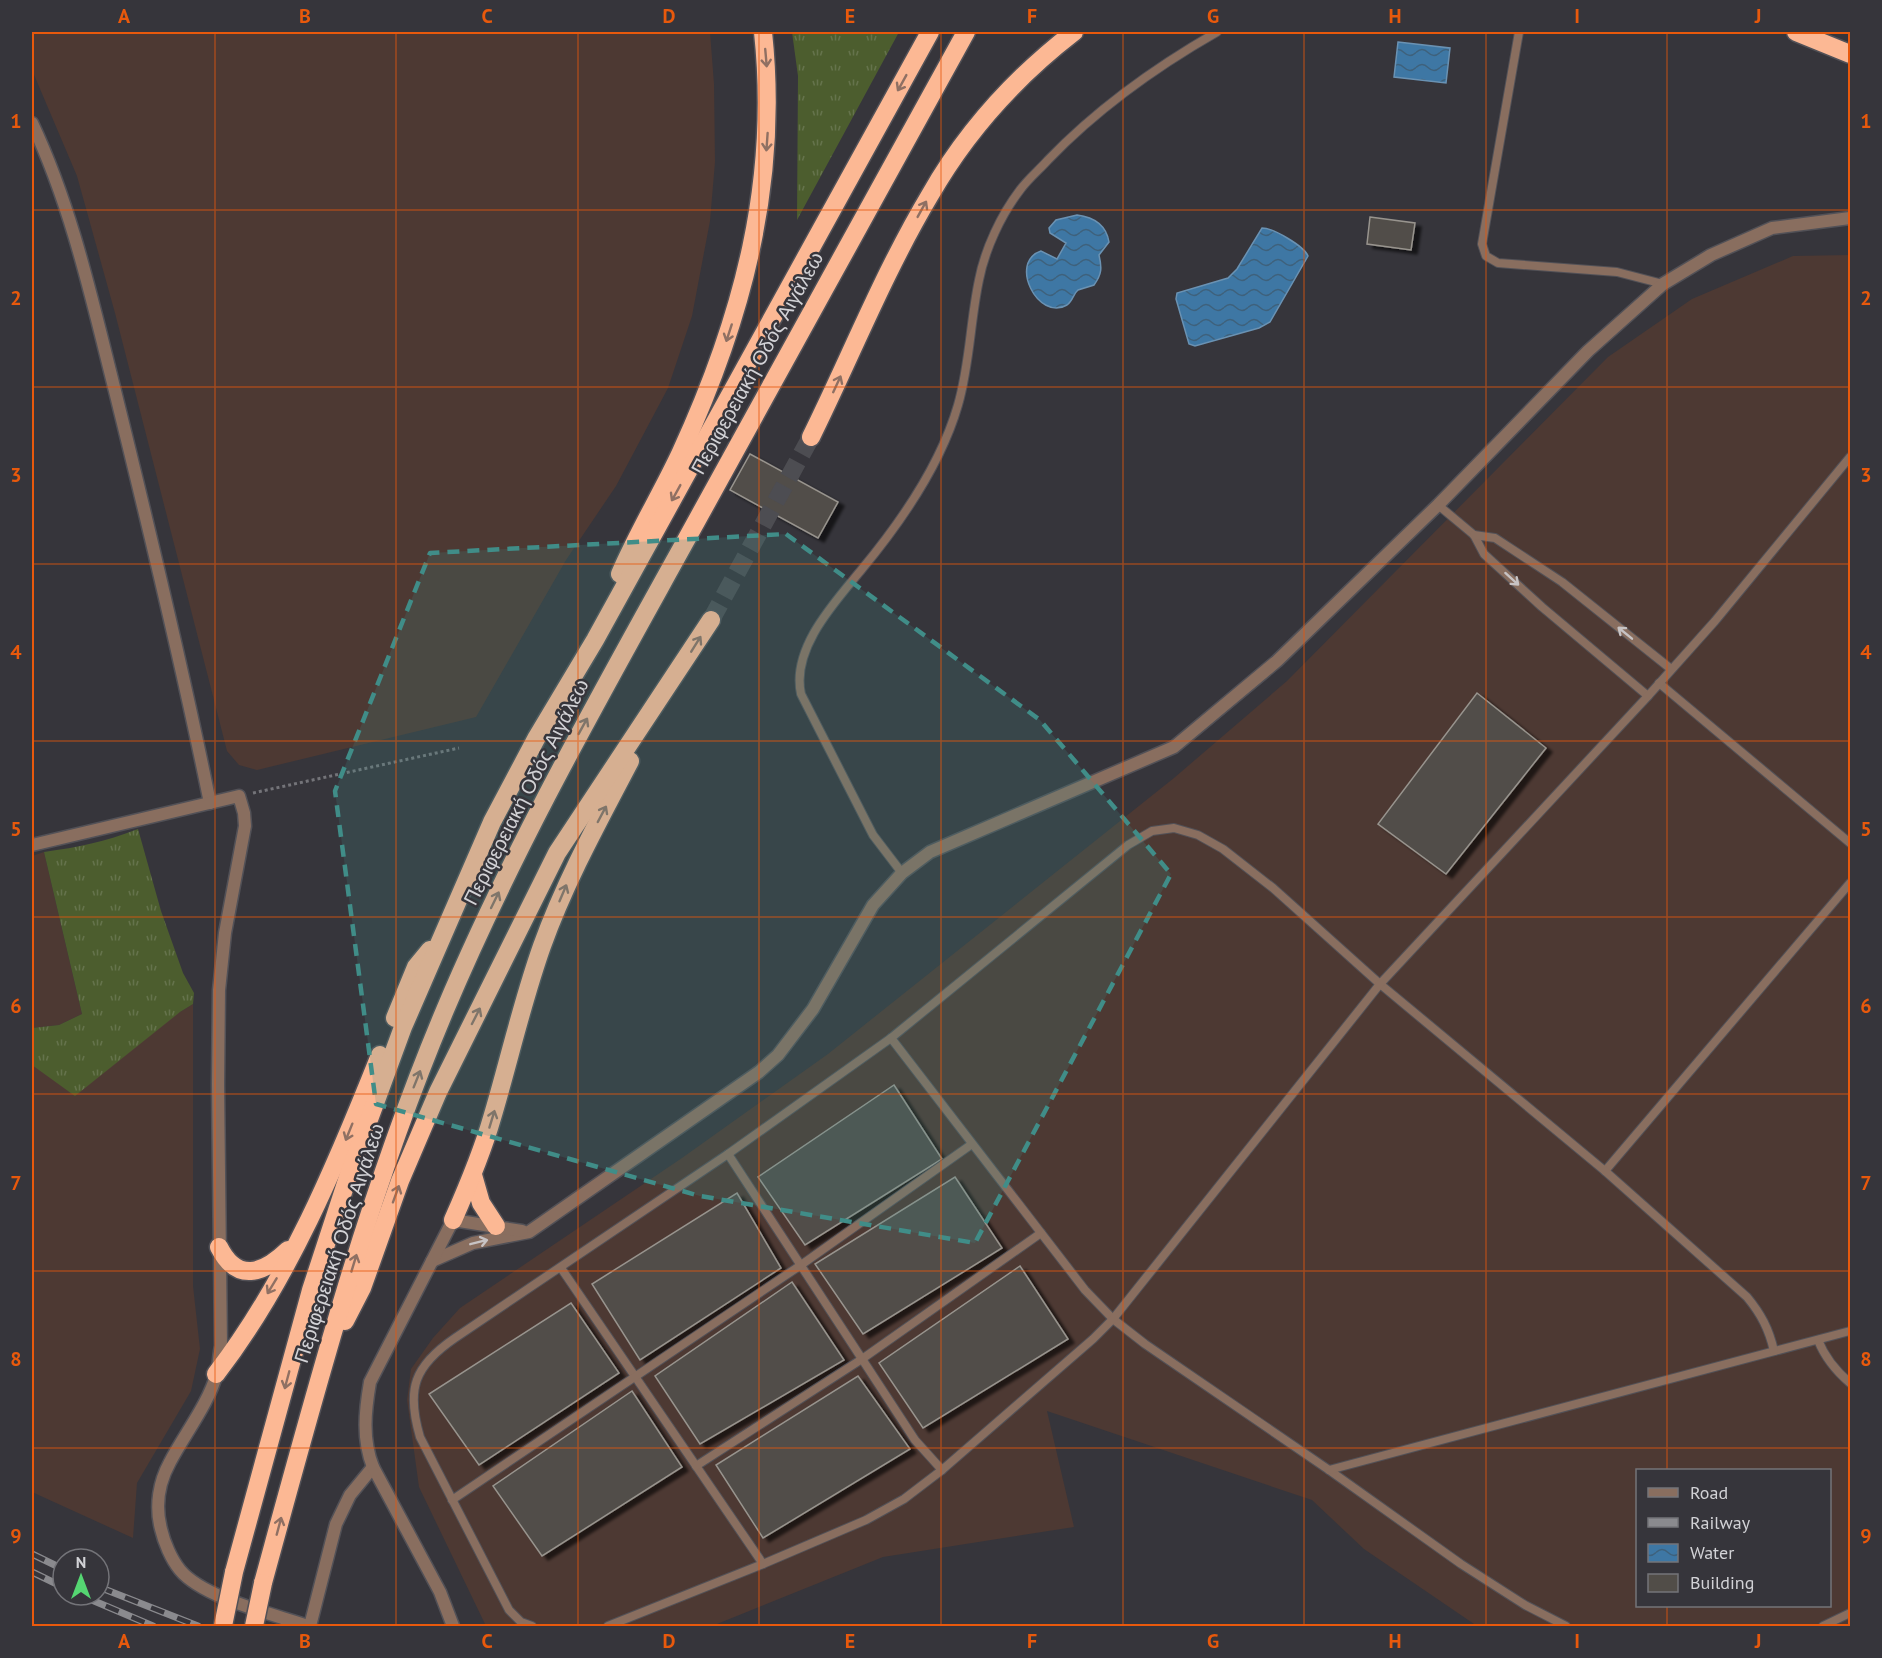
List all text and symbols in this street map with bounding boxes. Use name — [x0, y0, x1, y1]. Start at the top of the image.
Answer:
text: A — [118, 3, 131, 29]
text: B — [299, 3, 311, 29]
text: C — [481, 3, 493, 29]
text: D — [663, 3, 676, 29]
text: E — [845, 3, 855, 29]
text: F — [1027, 3, 1037, 29]
text: G — [1207, 3, 1219, 29]
text: H — [1388, 3, 1402, 29]
text: I — [1574, 3, 1580, 29]
text: J — [1754, 3, 1761, 29]
one-way arrow — [761, 47, 772, 67]
one-way arrow — [896, 74, 908, 91]
text: 1 — [10, 108, 22, 134]
text: 1 — [1860, 108, 1872, 134]
one-way arrow — [761, 132, 772, 152]
one-way arrow — [917, 200, 928, 218]
street label: Περιφερειακή Οδός Αιγάλεω — [685, 247, 829, 479]
text: 2 — [10, 285, 22, 311]
text: 2 — [1860, 285, 1872, 311]
one-way arrow — [723, 323, 734, 342]
one-way arrow — [832, 376, 844, 394]
text: 3 — [10, 462, 22, 488]
text: 3 — [1860, 462, 1872, 488]
one-way arrow — [670, 484, 682, 501]
one-way arrow — [1504, 572, 1519, 586]
one-way arrow — [1617, 626, 1633, 639]
one-way arrow — [690, 636, 702, 653]
text: 4 — [10, 639, 22, 665]
text: 4 — [1860, 639, 1872, 665]
street label: Περιφερειακή Οδός Αιγάλεω — [458, 674, 594, 910]
one-way arrow — [578, 718, 589, 736]
one-way arrow — [596, 806, 608, 823]
text: 5 — [10, 816, 22, 842]
text: 5 — [1860, 816, 1872, 842]
one-way arrow — [557, 885, 569, 903]
one-way arrow — [489, 892, 501, 910]
text: 6 — [10, 993, 22, 1019]
text: 6 — [1860, 993, 1872, 1019]
one-way arrow — [471, 1008, 482, 1026]
one-way arrow — [412, 1070, 423, 1088]
one-way arrow — [487, 1110, 498, 1129]
street label: Περιφερειακή Οδός Αιγάλεω — [288, 1120, 390, 1366]
one-way arrow — [343, 1123, 354, 1141]
text: 7 — [10, 1170, 22, 1196]
text: 7 — [1860, 1170, 1872, 1196]
one-way arrow — [391, 1185, 402, 1204]
one-way arrow — [469, 1236, 488, 1248]
one-way arrow — [349, 1254, 360, 1273]
one-way arrow — [266, 1277, 278, 1294]
text: 8 — [10, 1346, 22, 1372]
text: 8 — [1860, 1346, 1872, 1372]
one-way arrow — [280, 1370, 292, 1389]
legend — [1636, 1469, 1831, 1607]
text: Road — [1690, 1481, 1728, 1504]
text: Railway — [1690, 1511, 1751, 1534]
one-way arrow — [273, 1517, 285, 1536]
text: 9 — [10, 1523, 22, 1549]
text: 9 — [1860, 1523, 1872, 1549]
text: Water — [1690, 1541, 1734, 1564]
north arrow — [51, 1547, 111, 1607]
text: N — [76, 1552, 86, 1572]
text: Building — [1690, 1571, 1754, 1594]
text: A — [118, 1628, 131, 1654]
text: B — [299, 1628, 311, 1654]
text: C — [481, 1628, 493, 1654]
text: D — [663, 1628, 676, 1654]
text: E — [845, 1628, 855, 1654]
text: F — [1027, 1628, 1037, 1654]
text: G — [1207, 1628, 1219, 1654]
text: H — [1388, 1628, 1402, 1654]
text: I — [1574, 1628, 1580, 1654]
text: J — [1754, 1628, 1761, 1654]

